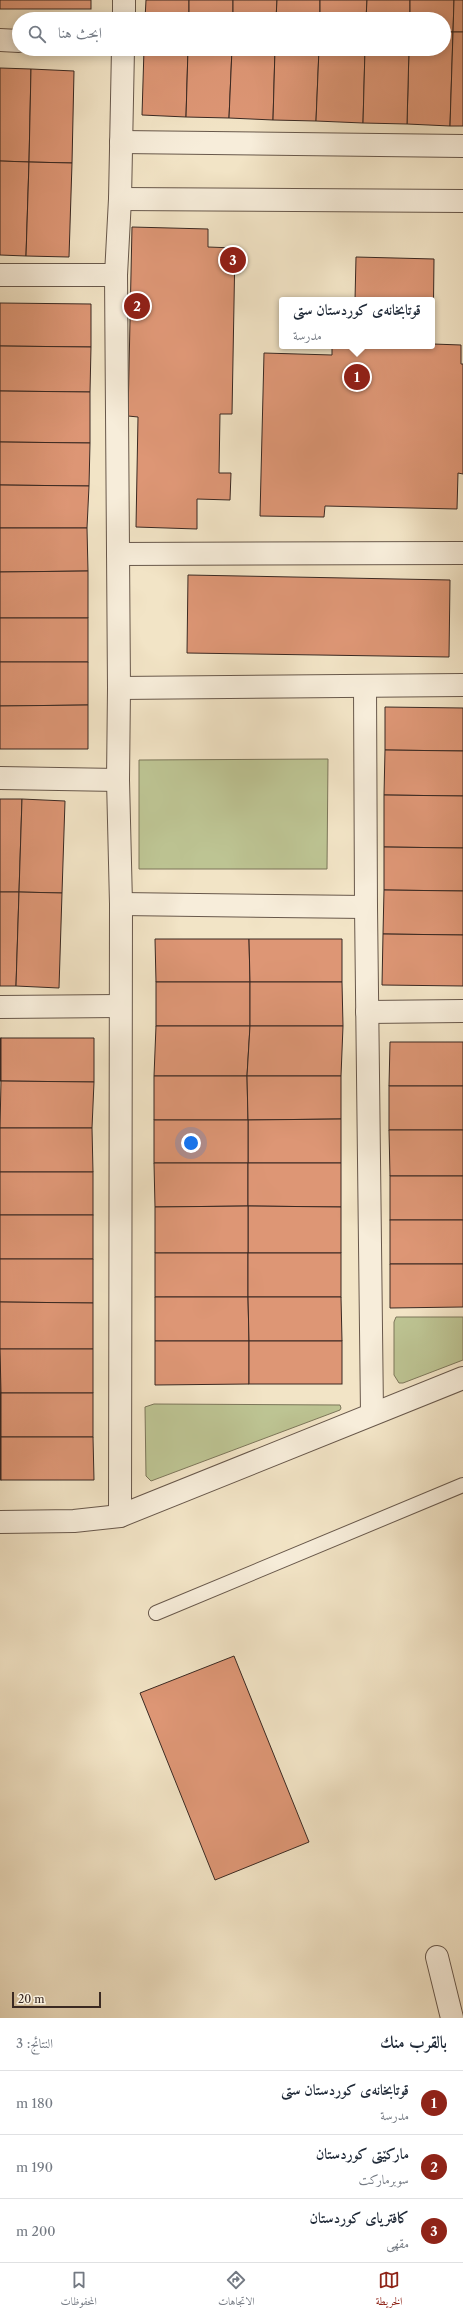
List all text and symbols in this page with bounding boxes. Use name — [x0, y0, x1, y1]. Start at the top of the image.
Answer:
search box — [12, 12, 451, 56]
icon: search — [26, 23, 48, 45]
text: ابحث هنا — [58, 23, 102, 42]
pin: 3 — [220, 245, 246, 275]
pin: 2 — [124, 291, 150, 321]
popup — [279, 297, 435, 349]
text: قوتابخانەی کوردستان ستی — [293, 300, 421, 319]
text: مدرسة — [293, 327, 322, 343]
pin: 1 — [344, 362, 370, 392]
your location — [181, 1133, 201, 1153]
scale bar — [12, 1990, 101, 2009]
text: 20 m — [18, 1992, 44, 2006]
text: بالقرب منك — [380, 2032, 447, 2052]
text: النتائج: 3 — [16, 2035, 53, 2051]
text: قوتابخانەی کوردستان ستی — [281, 2080, 409, 2099]
text: 180 m — [16, 2095, 53, 2111]
text: 1 — [431, 2095, 437, 2111]
text: مدرسة — [380, 2107, 409, 2123]
text: مارکێتی کوردستان — [316, 2144, 409, 2163]
text: 190 m — [16, 2159, 53, 2175]
text: 2 — [430, 2159, 438, 2175]
text: سوبرماركت — [359, 2171, 409, 2187]
text: کافتریای کوردستان — [309, 2208, 409, 2227]
text: 200 m — [16, 2223, 56, 2239]
text: 3 — [430, 2223, 438, 2239]
text: مقهى — [386, 2235, 409, 2251]
tab: المحفوظات — [61, 2269, 97, 2312]
tab: الاتجاهات — [218, 2269, 255, 2312]
tab: الخريطة — [376, 2269, 402, 2312]

